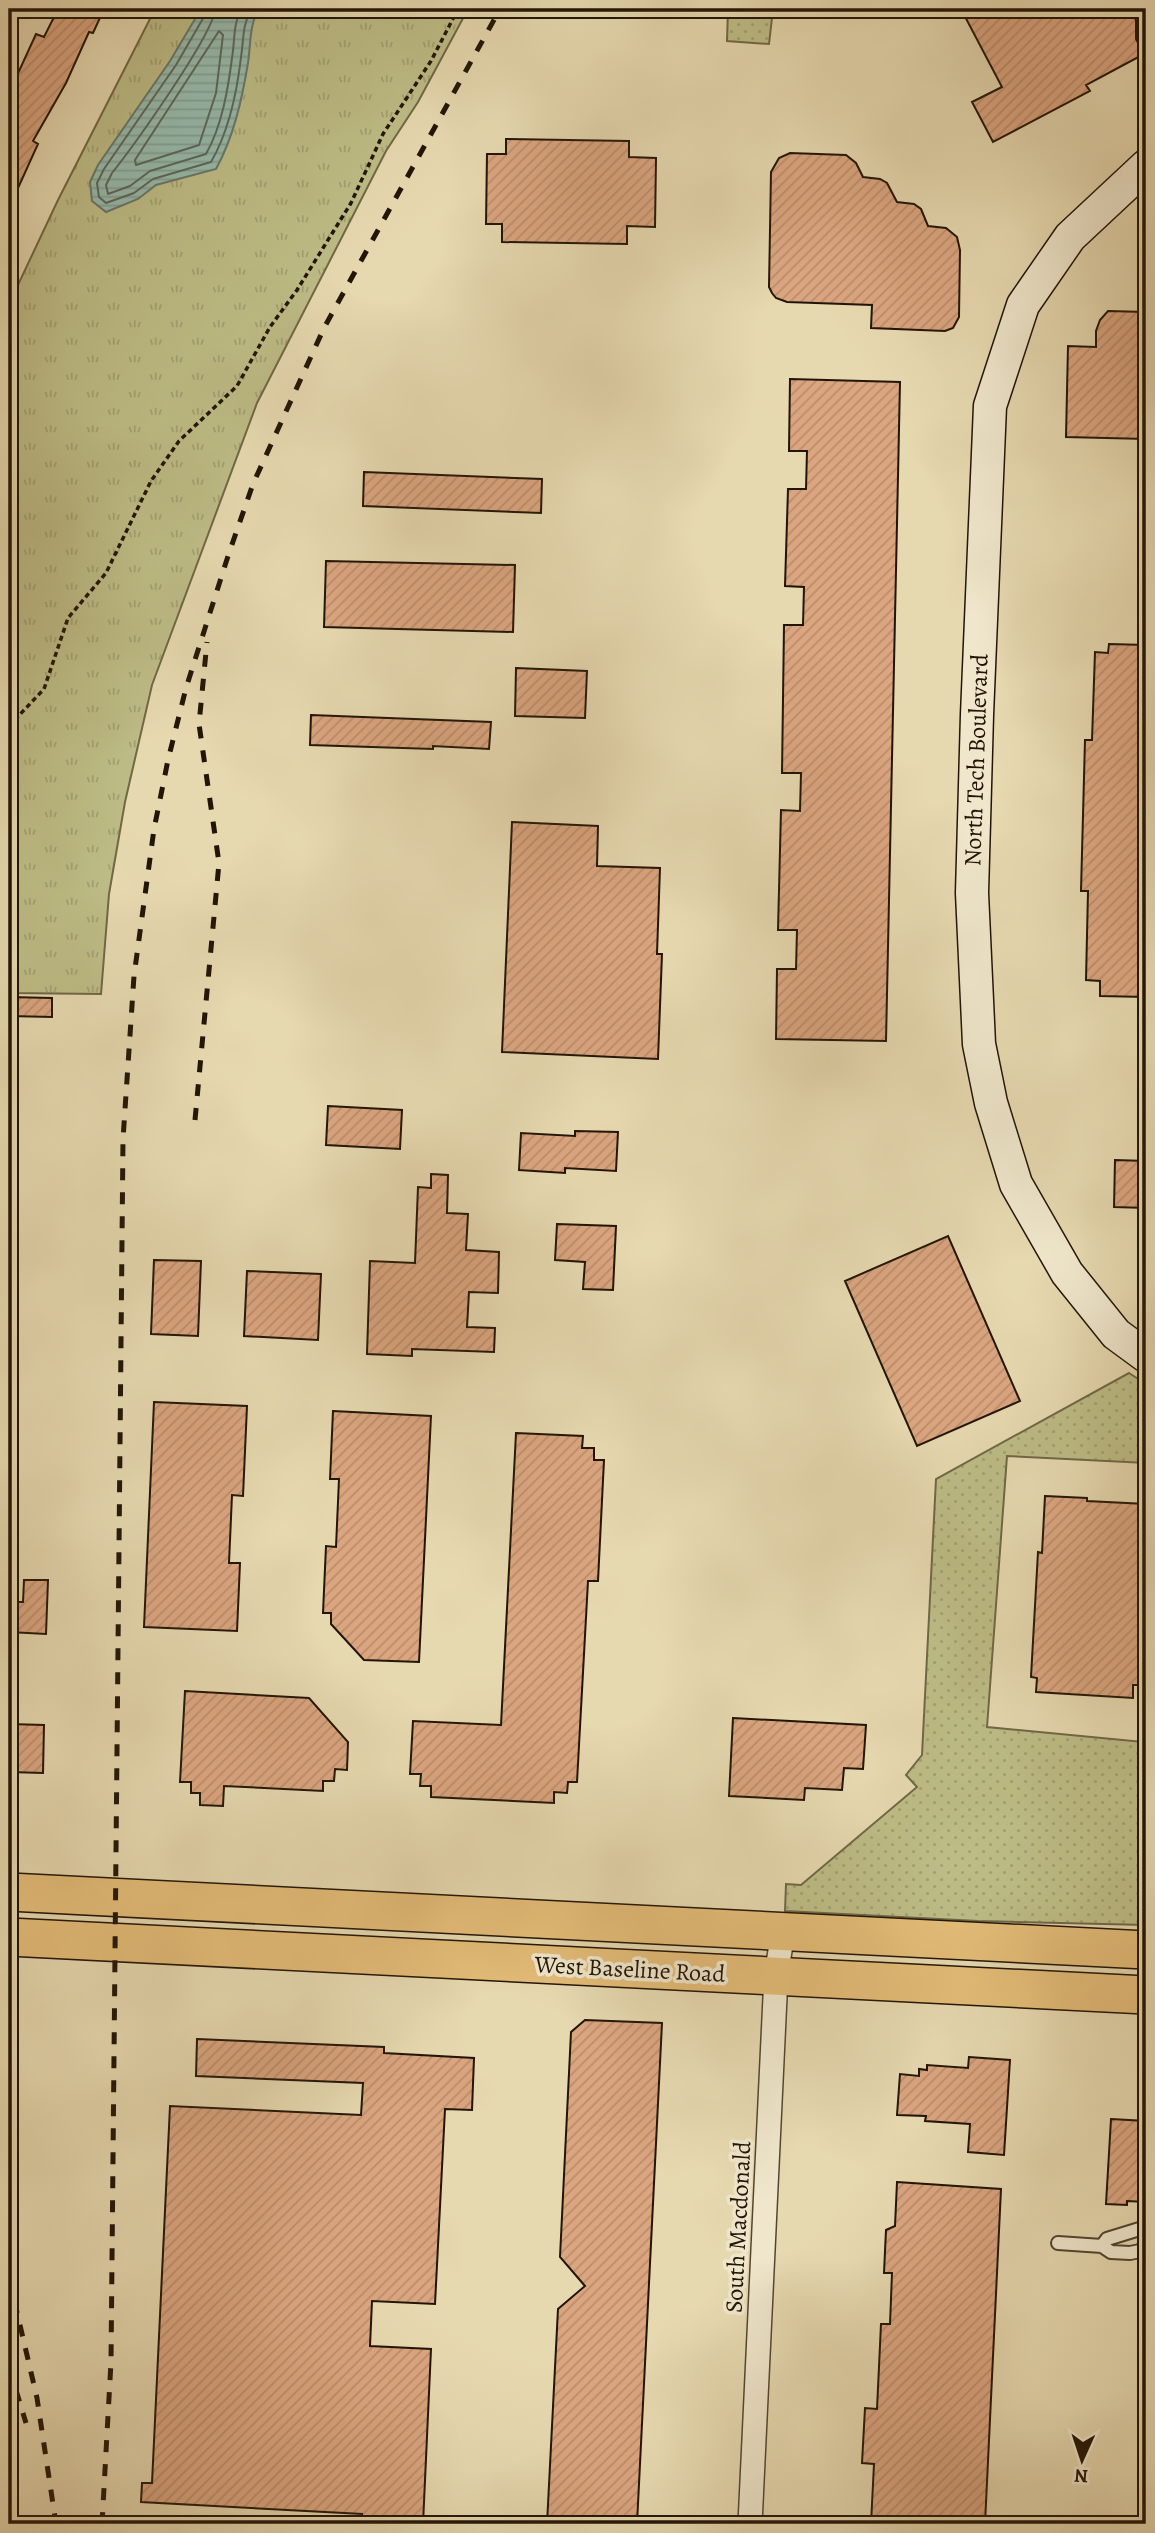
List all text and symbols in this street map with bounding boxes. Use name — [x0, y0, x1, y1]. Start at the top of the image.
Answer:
street label: North Tech Boulevard — [956, 653, 996, 867]
street label: West Baseline Road — [533, 1948, 726, 1990]
street label: South Macdonald — [718, 2140, 758, 2314]
north arrow — [1046, 2424, 1116, 2494]
text: N — [1073, 2463, 1089, 2489]

